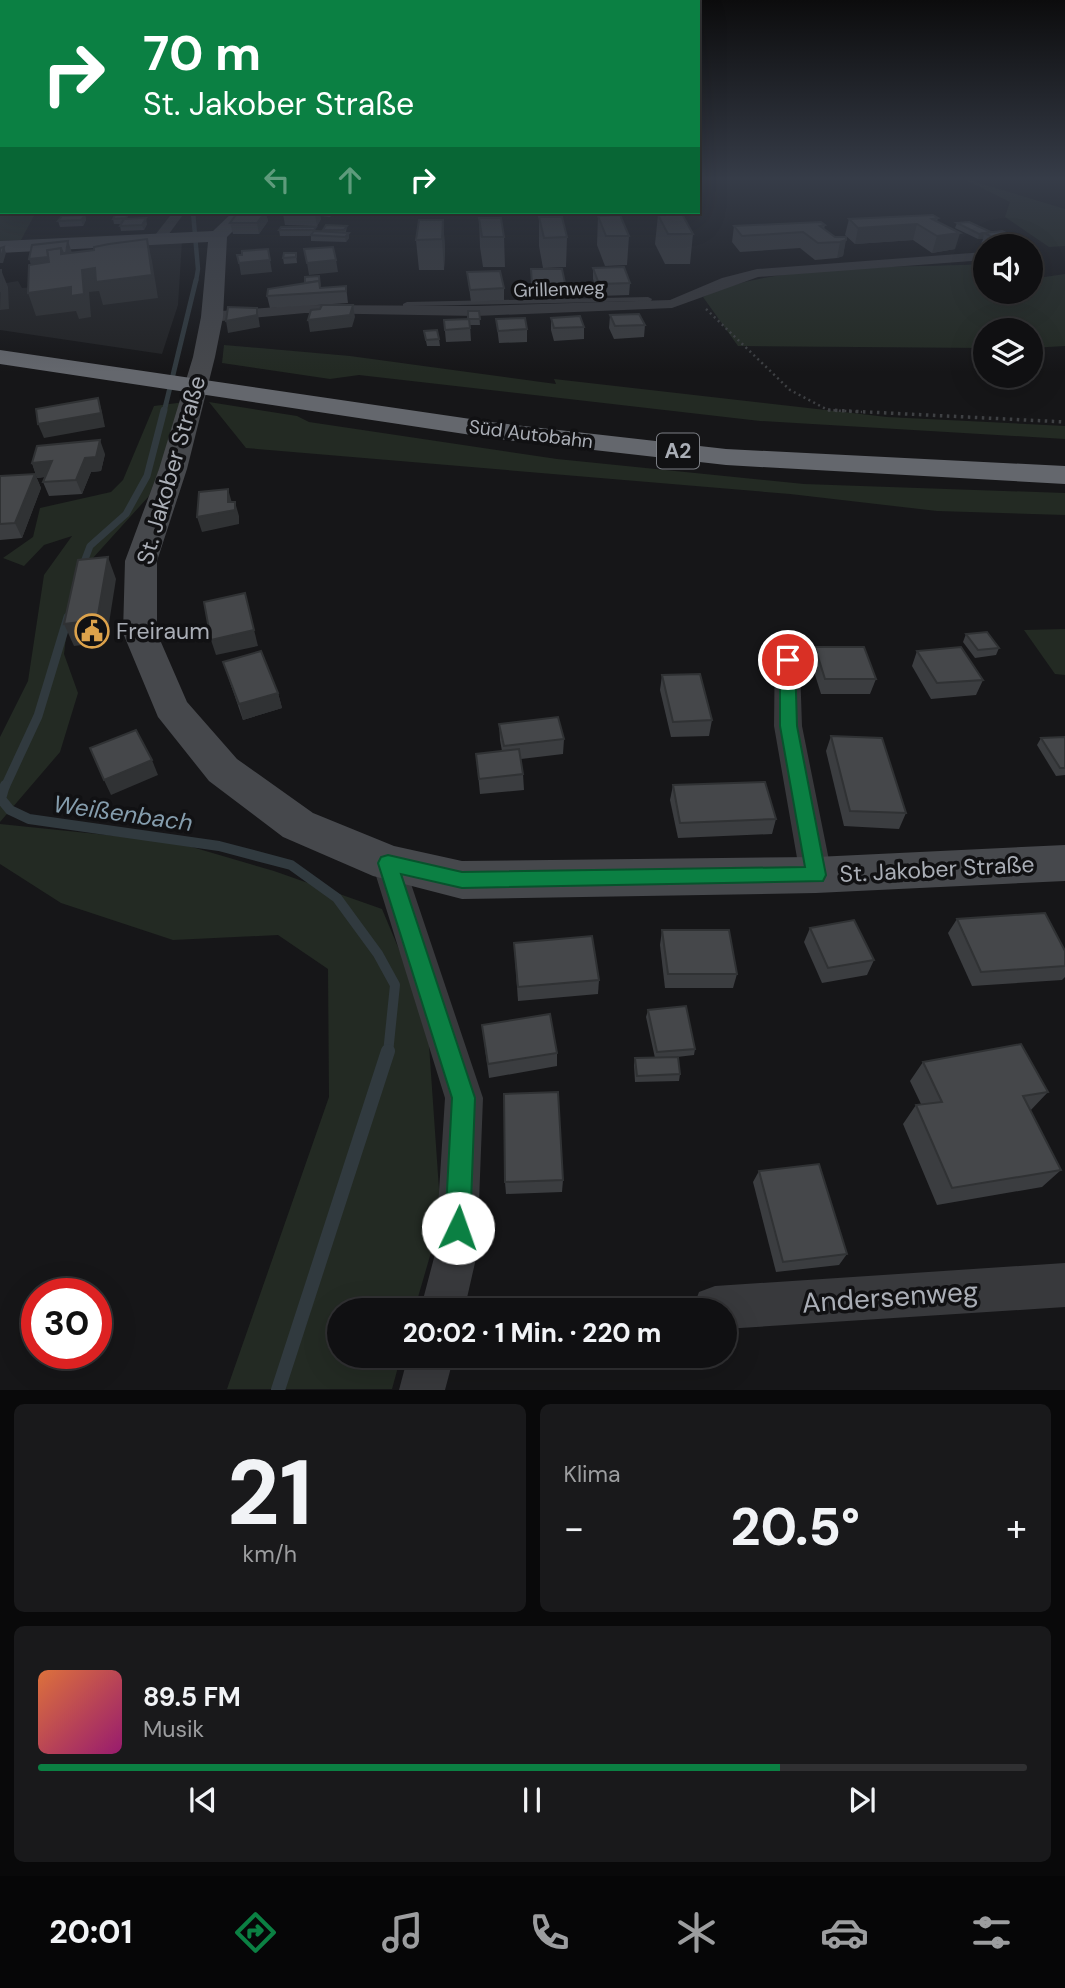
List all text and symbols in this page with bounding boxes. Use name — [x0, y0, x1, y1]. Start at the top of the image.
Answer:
text: 70 m — [143, 21, 261, 85]
icon: right — [28, 28, 119, 119]
text: St. Jakober Straße — [143, 83, 414, 125]
icon: left — [258, 161, 296, 199]
icon: ahead — [331, 161, 369, 199]
icon: right — [404, 161, 442, 199]
map controls — [973, 234, 1043, 388]
button: sound — [973, 234, 1043, 304]
street label: Grillenweg — [513, 275, 606, 303]
button: layers — [973, 318, 1043, 388]
street label: St. Jakober Straße — [130, 372, 212, 568]
street label: Süd Autobahn — [468, 414, 594, 454]
road number: A2 — [657, 434, 699, 468]
public building icon: Freiraum — [73, 612, 111, 650]
place label: Freiraum — [116, 616, 210, 646]
pin — [758, 630, 818, 690]
icon: arrive — [769, 641, 807, 679]
water label: Weißenbach — [51, 788, 195, 838]
street label: St. Jakober Straße — [839, 849, 1035, 889]
position arrow — [421, 1191, 495, 1265]
street label: Andersenweg — [801, 1272, 979, 1322]
speed limit sign: 30 — [21, 1278, 112, 1369]
text: 20:02 · 1 Min. · 220 m — [403, 1316, 661, 1350]
text: 21 — [227, 1434, 313, 1552]
text: Klima — [564, 1459, 621, 1489]
text: 20.5° — [731, 1493, 860, 1561]
text: − — [564, 1503, 584, 1553]
text: + — [1006, 1503, 1027, 1553]
text: km/h — [243, 1539, 297, 1569]
text: 89.5 FM — [143, 1680, 241, 1714]
text: Musik — [143, 1714, 204, 1744]
icon: previous — [184, 1781, 222, 1819]
icon: pause — [513, 1781, 551, 1819]
icon: next — [843, 1781, 881, 1819]
icon: directions — [231, 1908, 280, 1957]
icon: music — [378, 1908, 427, 1957]
icon: phone — [525, 1908, 574, 1957]
icon: climate — [672, 1908, 721, 1957]
icon: car — [820, 1908, 869, 1957]
icon: filters — [967, 1908, 1016, 1957]
text: 20:01 — [49, 1911, 132, 1953]

